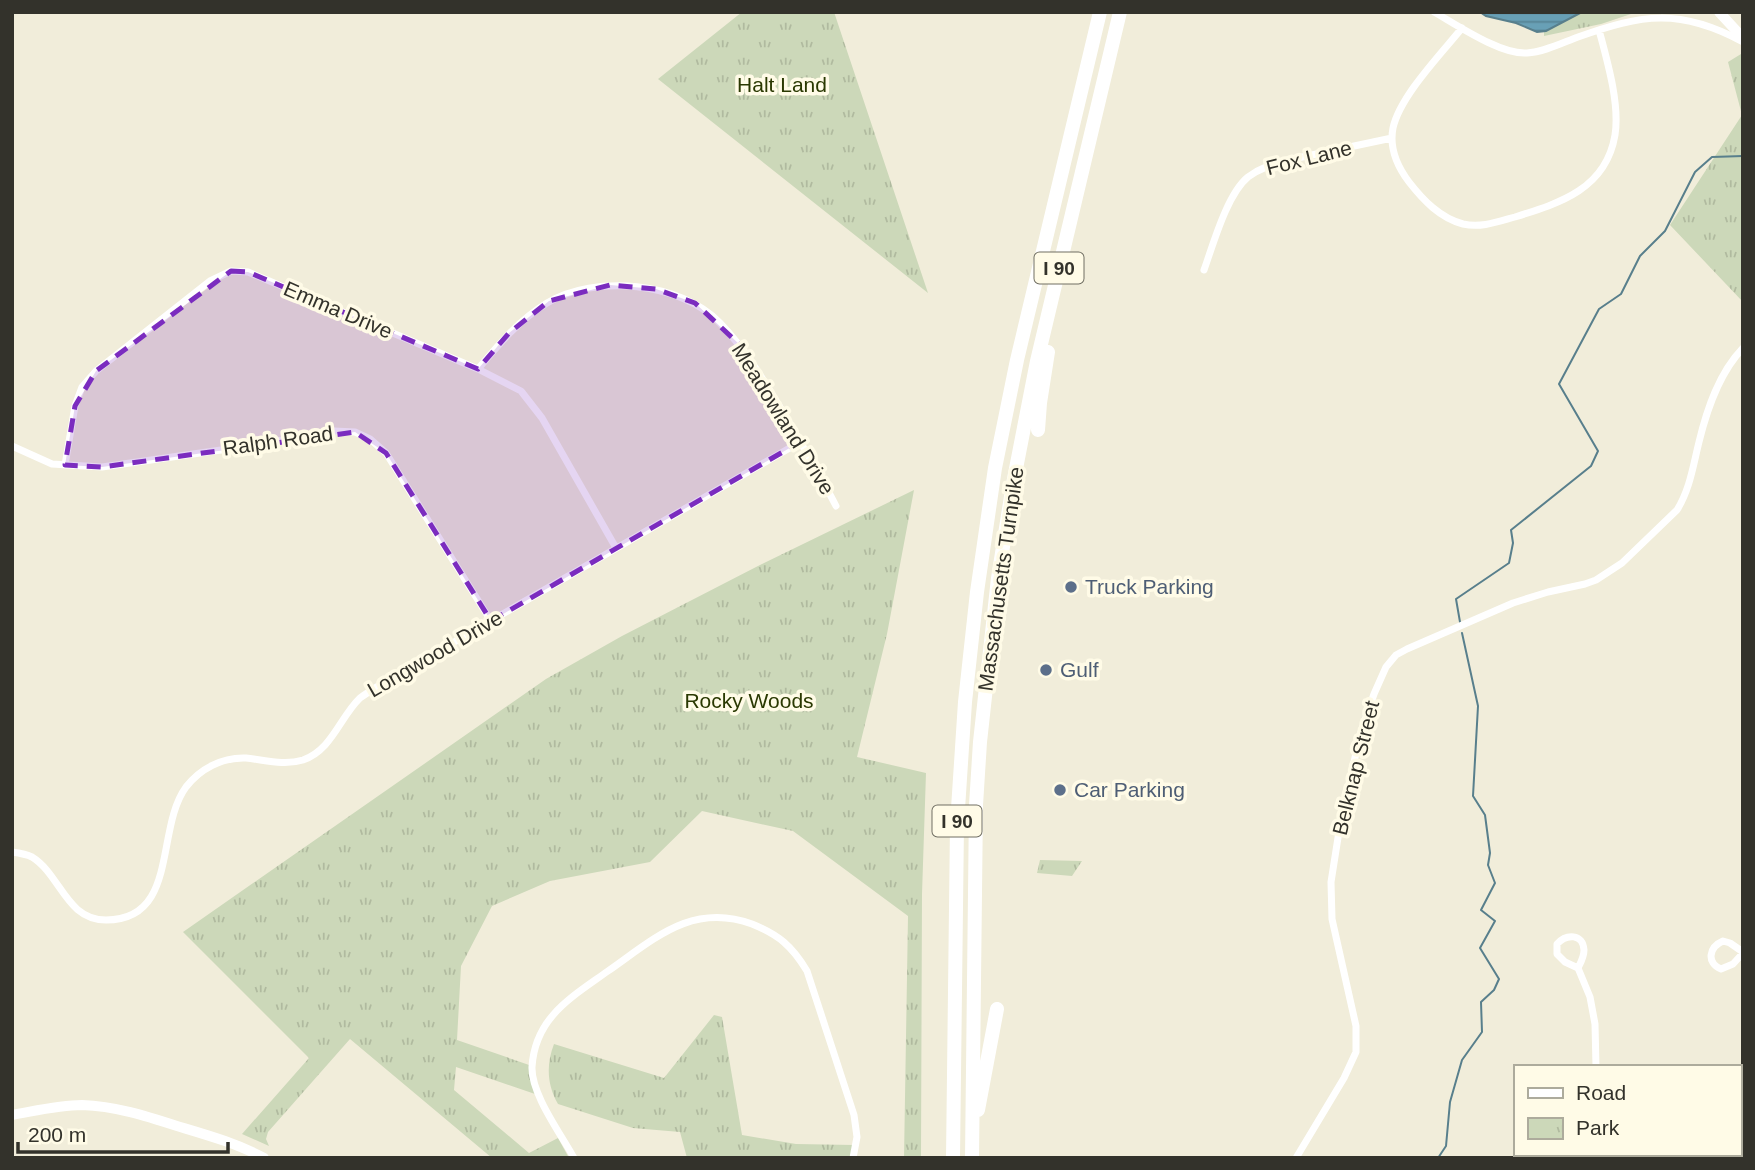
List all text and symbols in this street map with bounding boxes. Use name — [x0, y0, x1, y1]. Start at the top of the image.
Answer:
park label: Halt Land — [737, 73, 827, 96]
street label: Fox Lane — [1264, 136, 1354, 179]
road number: I 90 — [1034, 252, 1084, 284]
street label: Emma Drive — [281, 276, 396, 343]
street label: Meadowland Drive — [728, 339, 839, 499]
street label: Ralph Road — [221, 421, 334, 460]
street label: Massachusetts Turnpike — [973, 465, 1028, 693]
place label: Truck Parking — [1085, 575, 1214, 598]
marker: Truck Parking — [1063, 579, 1079, 595]
street label: Longwood Drive — [363, 606, 506, 701]
place label: Gulf — [1060, 658, 1099, 681]
marker: Gulf — [1038, 662, 1054, 678]
park label: Rocky Woods — [684, 689, 814, 712]
street label: Belknap Street — [1328, 698, 1383, 837]
place label: Car Parking — [1074, 778, 1185, 801]
marker: Car Parking — [1052, 782, 1068, 798]
road number: I 90 — [932, 806, 982, 836]
legend — [1514, 1065, 1741, 1156]
text: Road — [1576, 1081, 1626, 1104]
scale bar — [18, 1110, 228, 1154]
text: Park — [1576, 1116, 1620, 1139]
text: 200 m — [28, 1123, 86, 1146]

